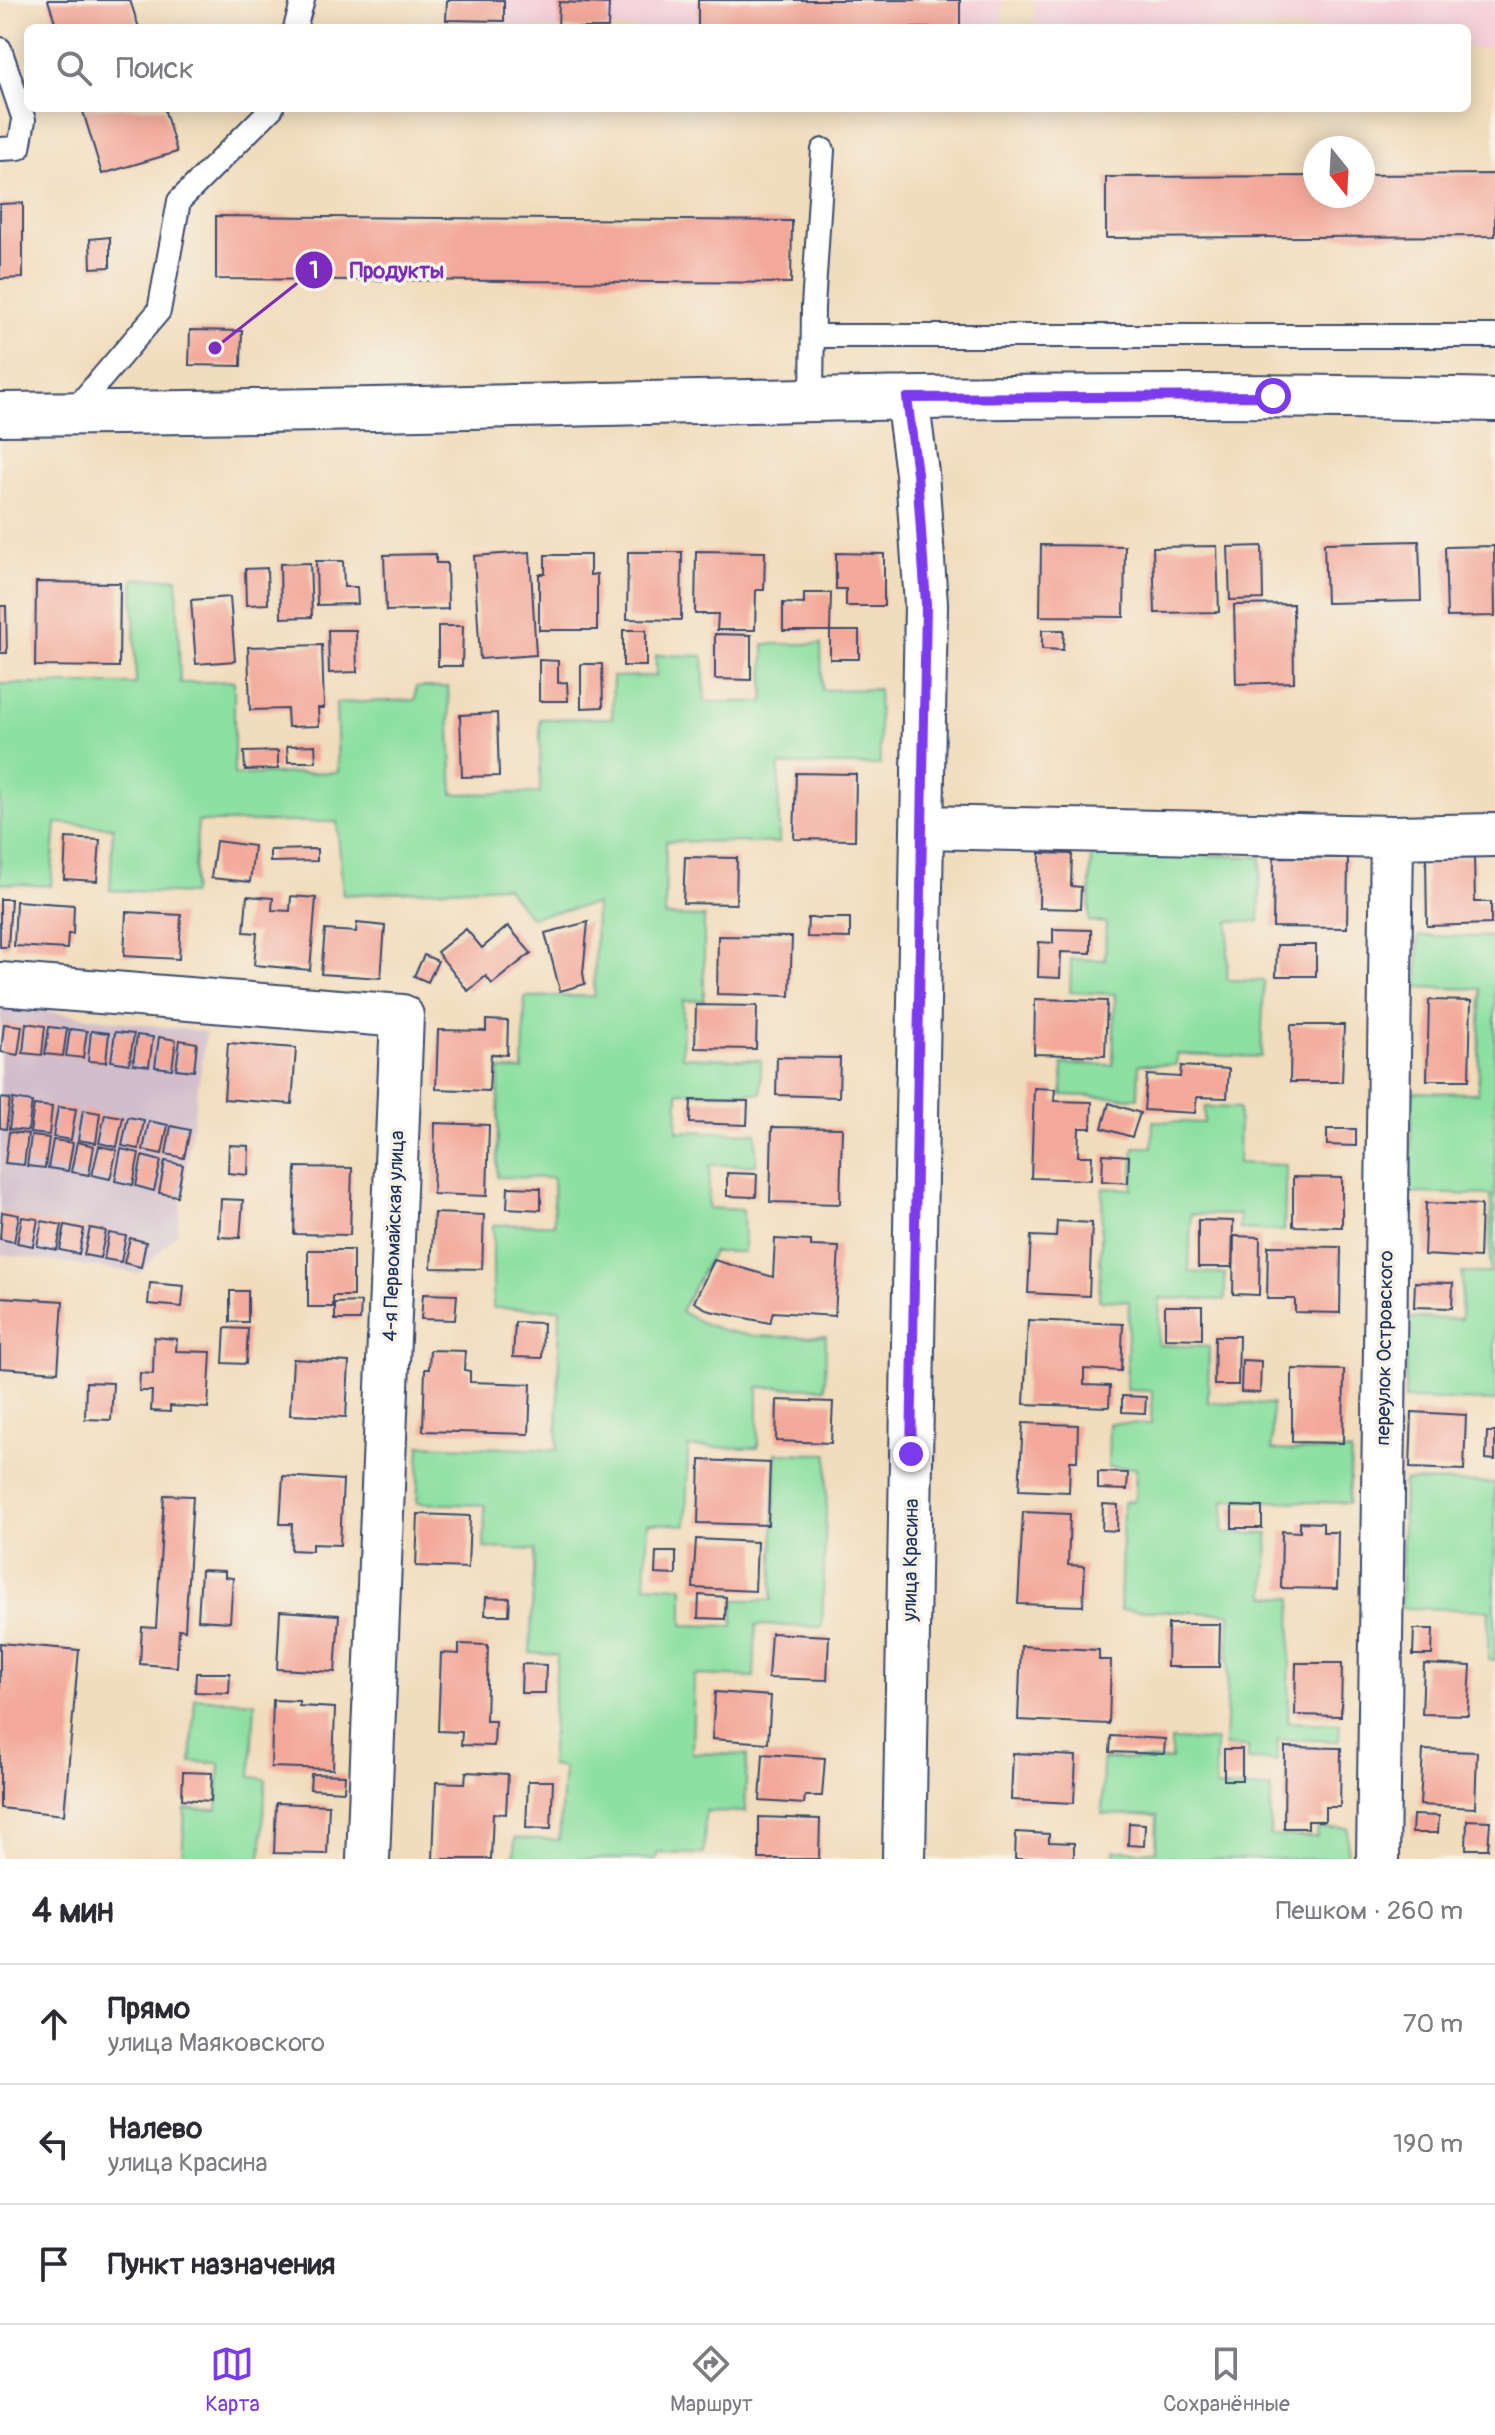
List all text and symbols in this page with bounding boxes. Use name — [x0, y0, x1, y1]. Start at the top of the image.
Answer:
search box — [24, 24, 1471, 112]
icon: search — [52, 46, 96, 90]
text: Поиск — [116, 50, 194, 87]
north arrow — [1303, 136, 1375, 208]
callout: Продукты — [294, 247, 460, 293]
text: 1 — [309, 256, 319, 285]
text: Продукты — [350, 257, 444, 285]
route start — [1255, 378, 1291, 414]
street label: 4-я Первомайская улица — [377, 1130, 410, 1342]
street label: переулок Островского — [1370, 1250, 1399, 1446]
route end — [893, 1436, 929, 1472]
street label: улица Красина — [897, 1498, 924, 1623]
text: 4 мин — [32, 1890, 114, 1933]
text: Пешком · 260 m — [1276, 1895, 1463, 1927]
text: Прямо — [108, 1990, 190, 2027]
icon: ahead — [32, 2002, 76, 2046]
text: 70 m — [1403, 2008, 1463, 2040]
text: улица Маяковского — [108, 2027, 325, 2059]
text: Налево — [108, 2110, 202, 2147]
icon: left — [32, 2122, 76, 2166]
text: 190 m — [1393, 2128, 1463, 2160]
text: улица Красина — [108, 2147, 268, 2179]
icon: arrive — [32, 2242, 76, 2286]
text: Пункт назначения — [108, 2246, 335, 2283]
tab: Карта — [205, 2342, 260, 2418]
tab: Маршрут — [670, 2342, 753, 2418]
tab: Сохранённые — [1163, 2342, 1290, 2418]

